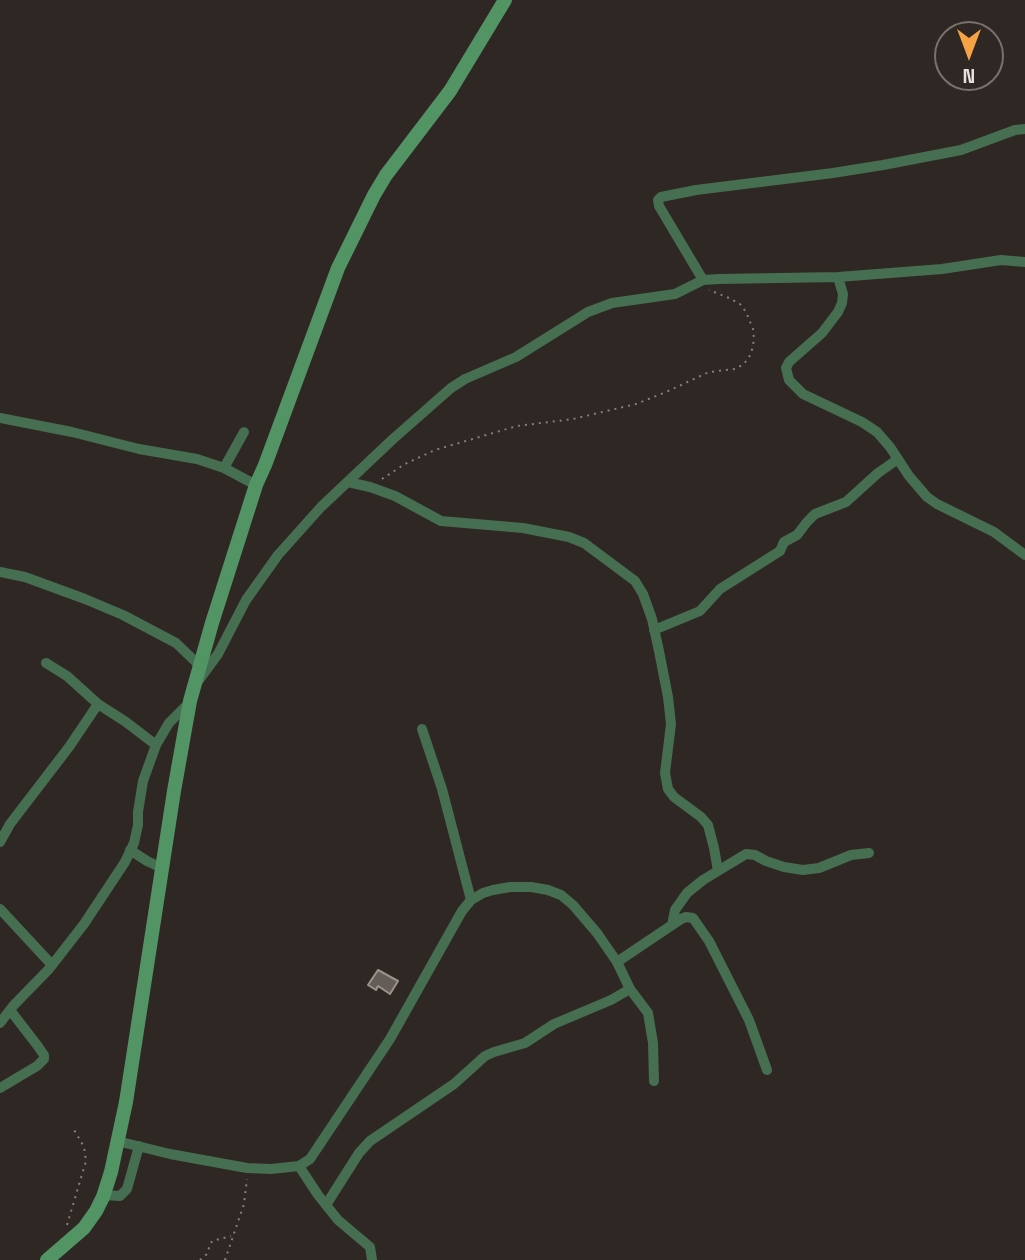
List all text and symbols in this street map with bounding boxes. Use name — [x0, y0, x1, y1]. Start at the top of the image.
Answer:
north arrow — [934, 21, 1004, 91]
text: N — [963, 63, 975, 88]

